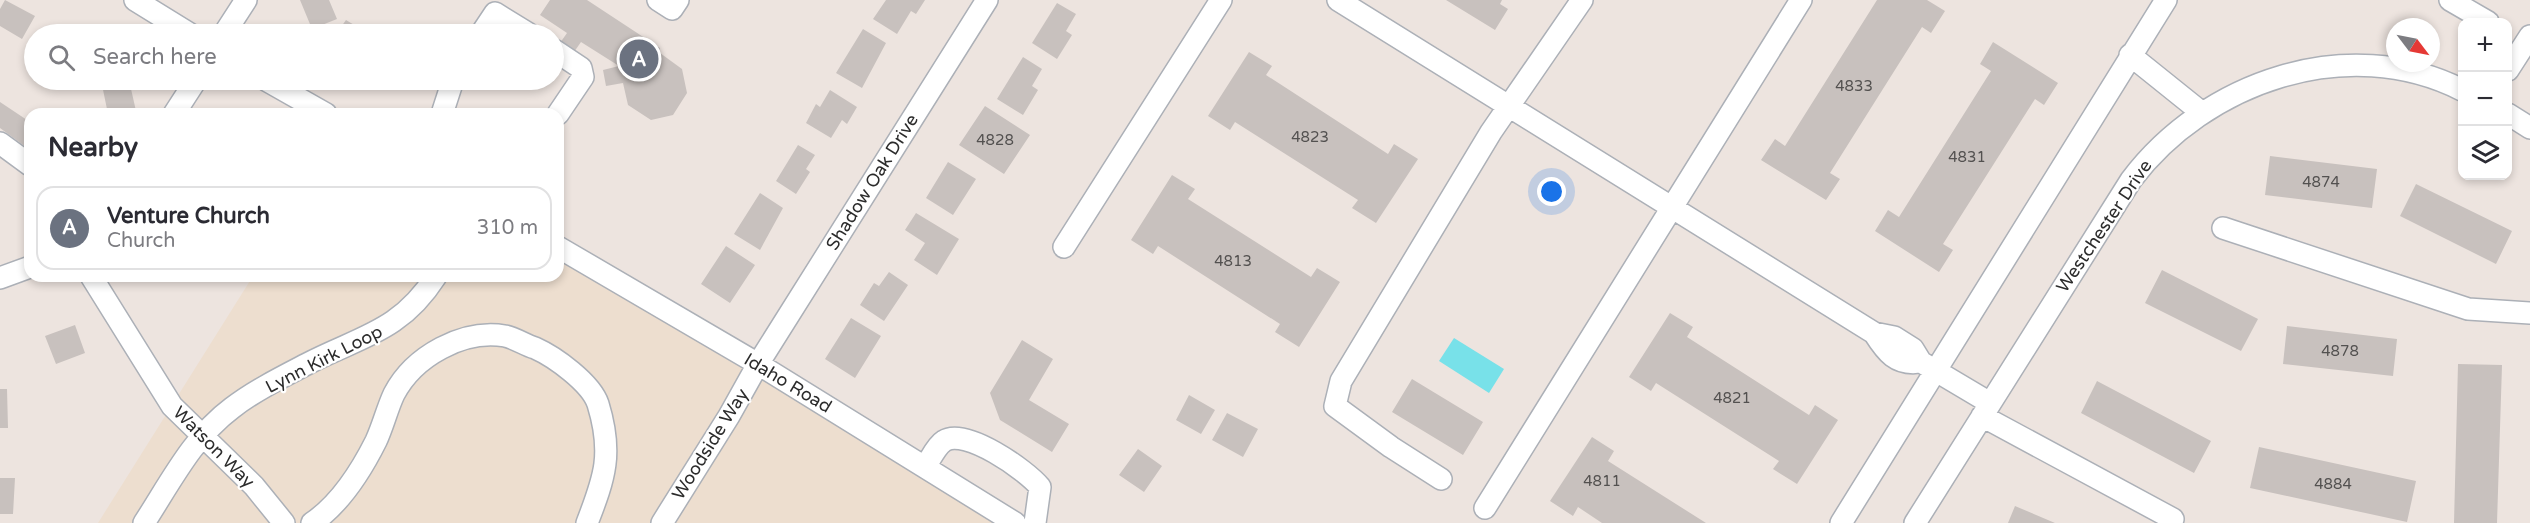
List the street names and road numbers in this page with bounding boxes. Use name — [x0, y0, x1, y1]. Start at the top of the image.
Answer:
street label: Shadow Oak Drive — [821, 110, 923, 254]
street label: Westchester Drive — [2052, 156, 2156, 296]
street label: Lynn Kirk Loop — [262, 320, 386, 398]
street label: Idaho Road — [740, 348, 836, 418]
street label: Woodside Way — [667, 384, 753, 504]
street label: Watson Way — [169, 402, 260, 493]

